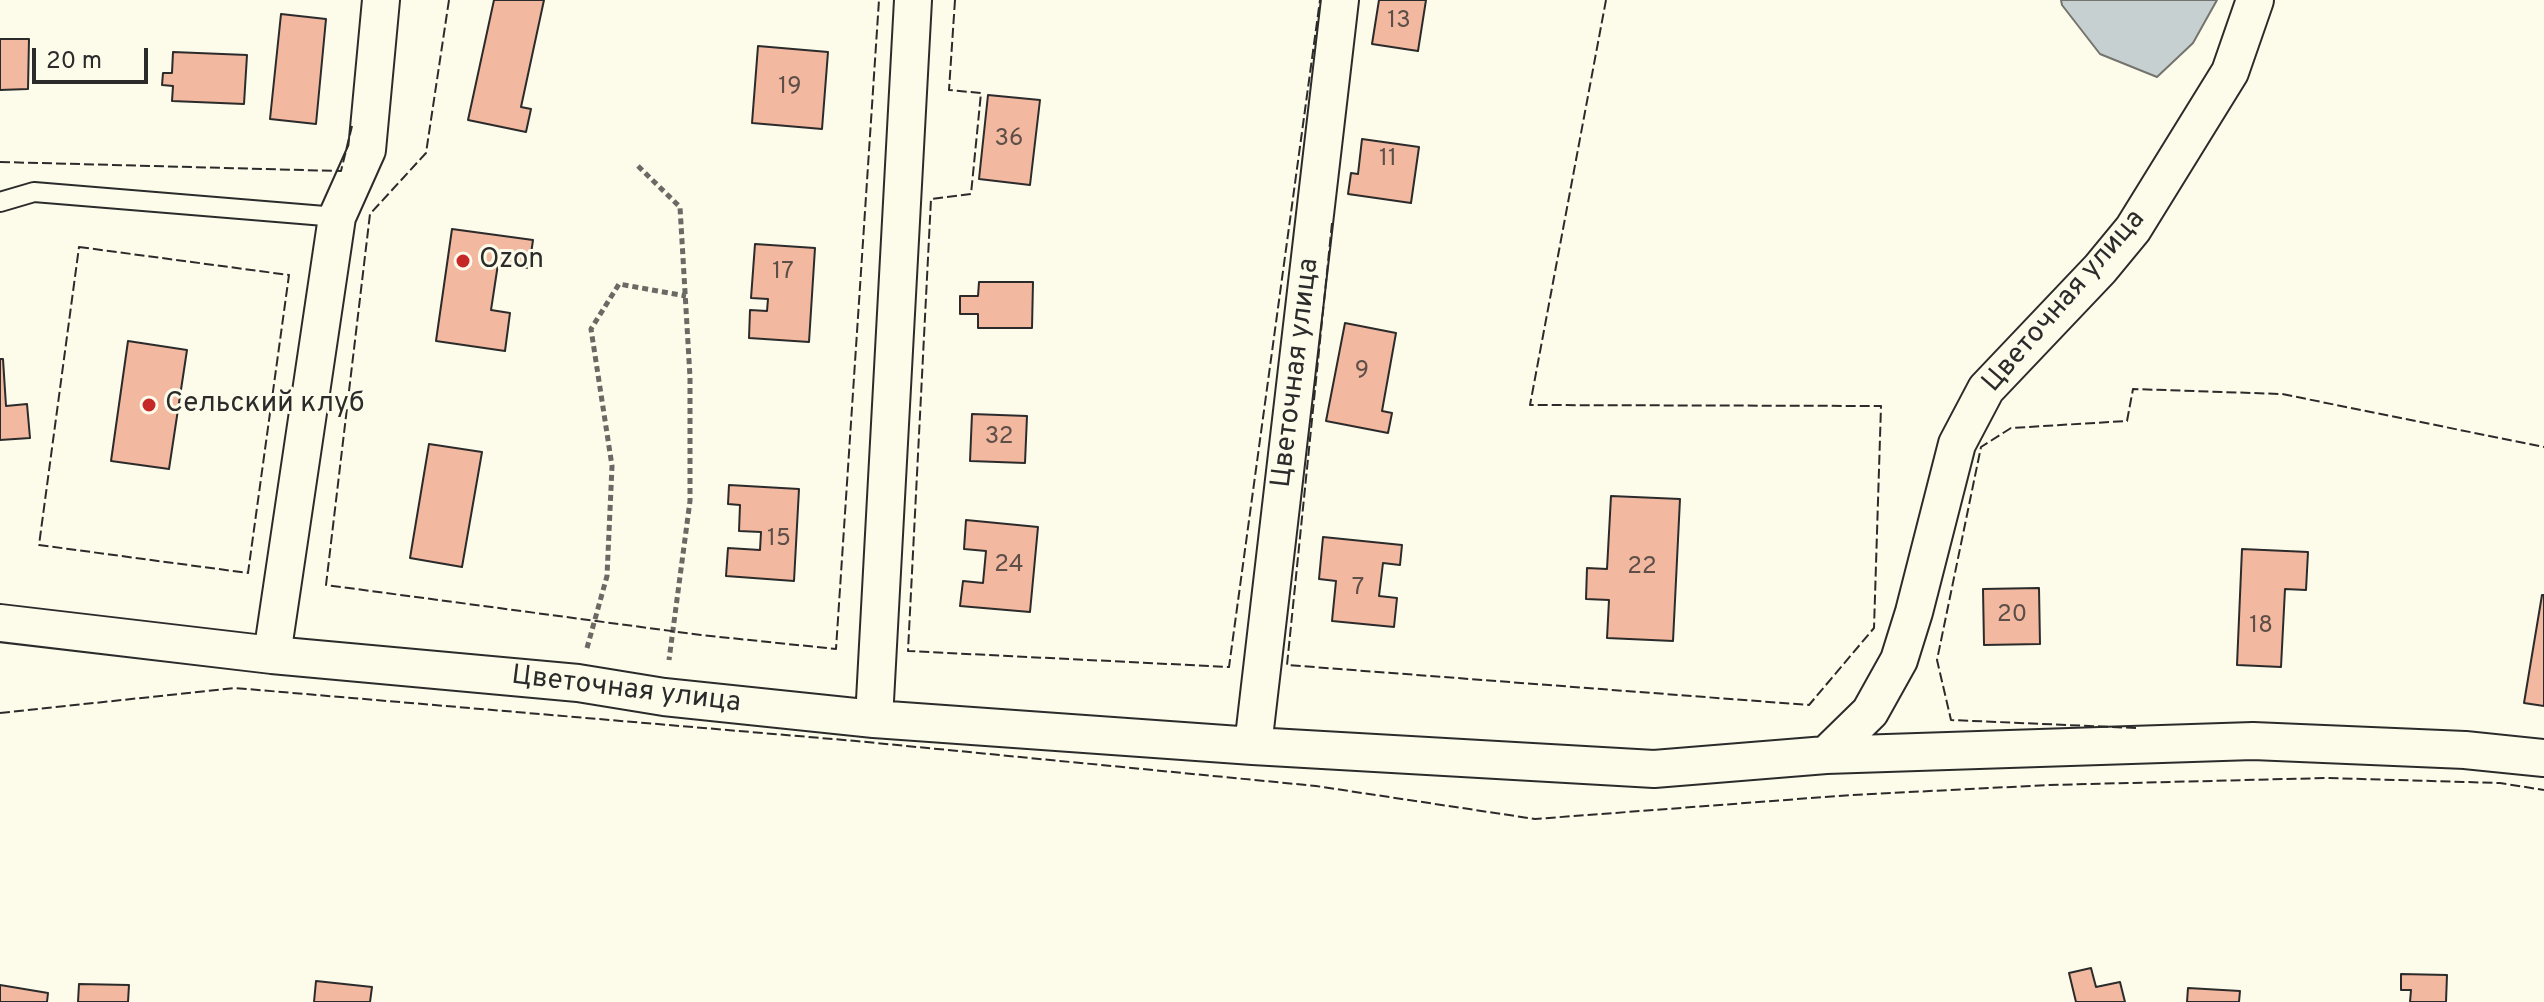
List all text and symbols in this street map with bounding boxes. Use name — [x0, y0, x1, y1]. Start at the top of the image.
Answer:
house number: 13 — [1387, 8, 1411, 36]
scale bar — [36, 32, 152, 82]
text: 20 m — [46, 47, 102, 77]
house number: 19 — [778, 74, 802, 102]
house number: 36 — [995, 126, 1023, 154]
house number: 11 — [1379, 146, 1397, 174]
street label: Цветочная улица — [1977, 204, 2153, 400]
place label: Ozon — [479, 244, 544, 278]
marker: Ozon — [454, 252, 472, 270]
street label: Цветочная улица — [1266, 256, 1328, 490]
house number: 17 — [772, 259, 794, 287]
house number: 9 — [1355, 358, 1369, 386]
place label: Сельский клуб — [165, 388, 365, 422]
marker: Сельский клуб — [140, 396, 158, 414]
house number: 32 — [985, 424, 1013, 452]
house number: 15 — [767, 526, 791, 554]
house number: 24 — [994, 552, 1024, 580]
house number: 22 — [1627, 554, 1657, 582]
house number: 7 — [1352, 575, 1364, 603]
house number: 20 — [1997, 602, 2027, 630]
house number: 18 — [2249, 613, 2273, 641]
street label: Цветочная улица — [509, 660, 743, 722]

